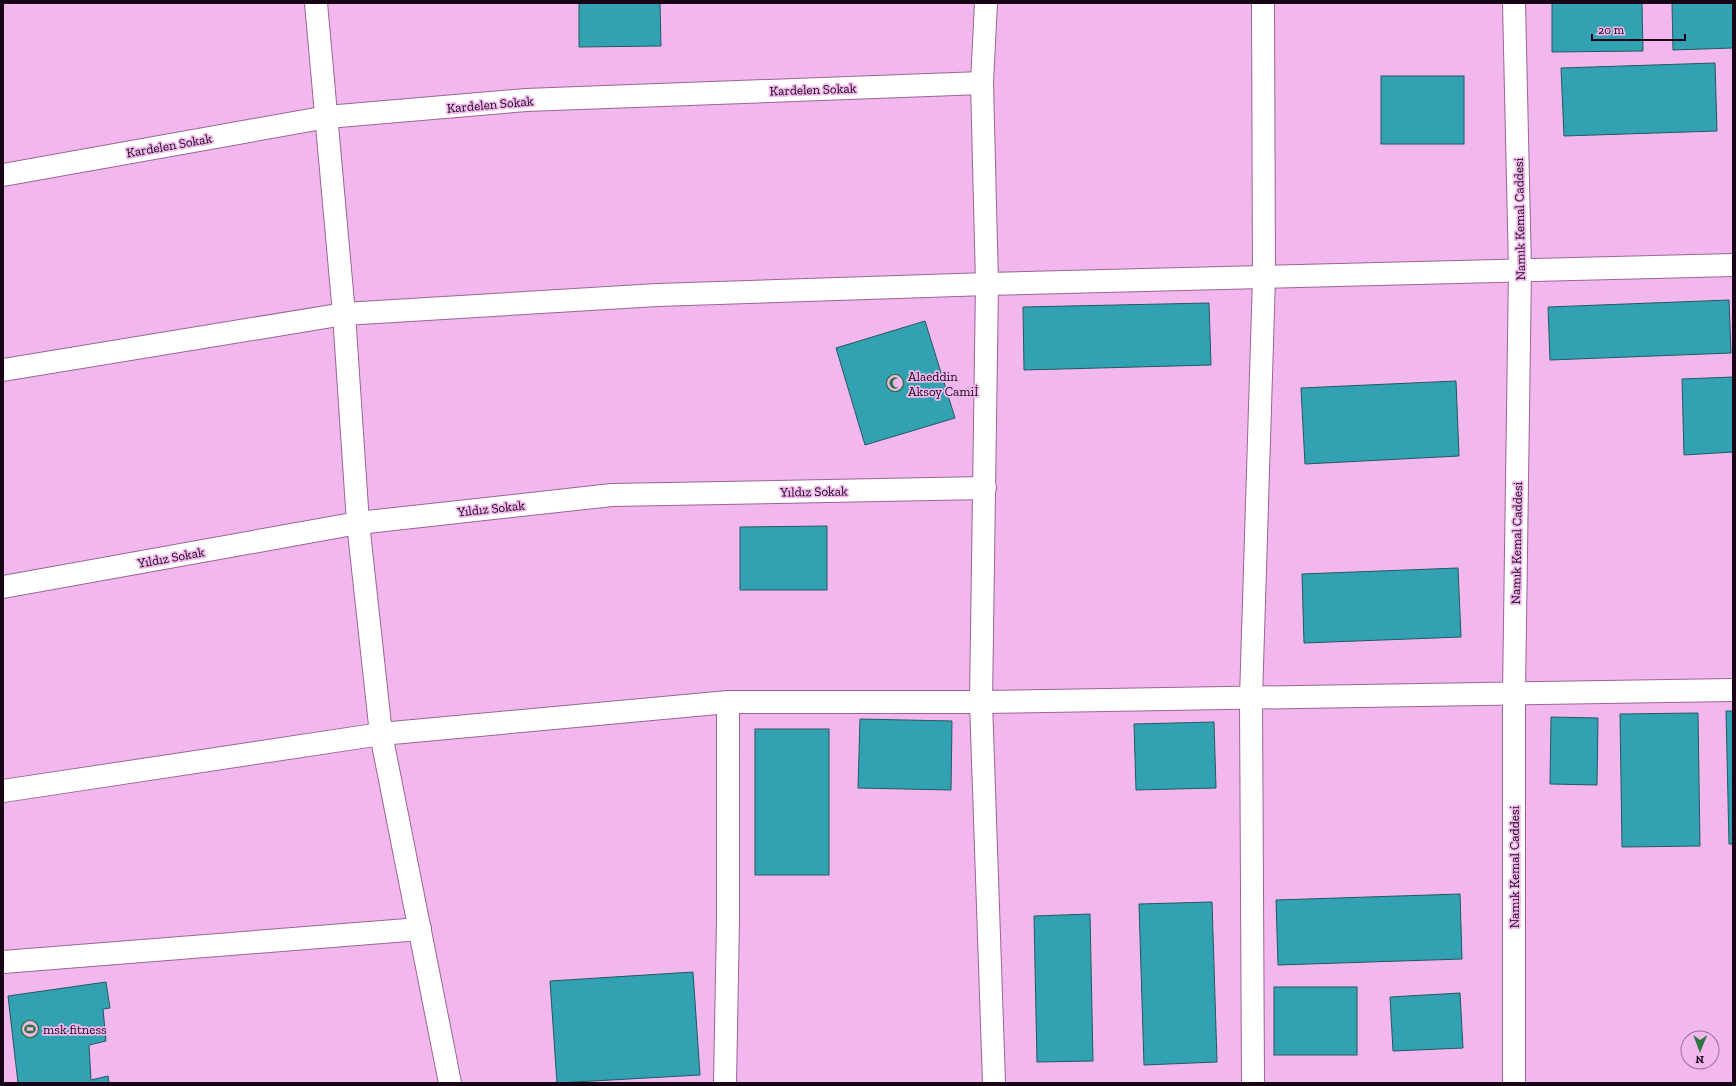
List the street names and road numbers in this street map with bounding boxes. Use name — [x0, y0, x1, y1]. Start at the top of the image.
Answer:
street label: Kardelen Sokak — [769, 80, 857, 99]
street label: Kardelen Sokak — [446, 93, 534, 116]
street label: Kardelen Sokak — [125, 131, 213, 160]
street label: Namık Kemal Caddesi — [1511, 157, 1528, 280]
street label: Namık Kemal Caddesi — [1508, 481, 1525, 604]
street label: Yıldız Sokak — [779, 483, 848, 500]
street label: Yıldız Sokak — [456, 497, 526, 520]
street label: Yıldız Sokak — [136, 544, 206, 571]
street label: Namık Kemal Caddesi — [1507, 805, 1522, 928]

